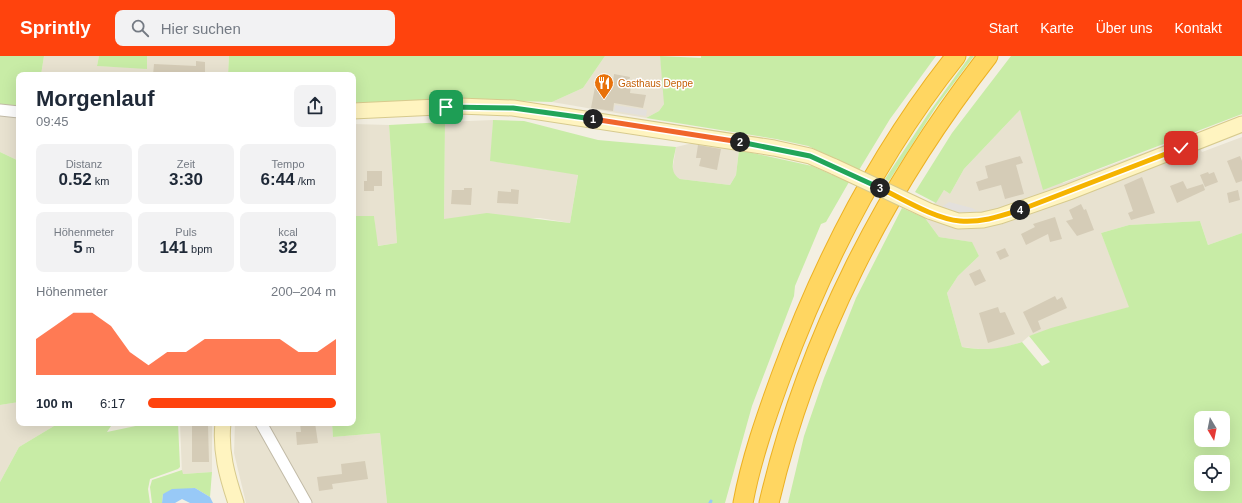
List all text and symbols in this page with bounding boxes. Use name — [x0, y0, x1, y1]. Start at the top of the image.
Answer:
search box — [115, 10, 395, 46]
text: Sprintly — [20, 17, 91, 38]
icon: search — [129, 17, 151, 39]
text: Hier suchen — [161, 20, 241, 37]
text: Start — [989, 20, 1018, 36]
text: Karte — [1040, 20, 1074, 36]
text: Über uns — [1096, 20, 1153, 36]
text: Kontakt — [1175, 20, 1222, 36]
restaurant icon: Gasthaus Deppe — [593, 72, 615, 100]
place label: Gasthaus Deppe — [618, 78, 693, 89]
button: share — [294, 85, 336, 127]
text: Morgenlauf — [36, 86, 155, 111]
pin — [429, 90, 463, 124]
icon: arrive — [435, 96, 457, 118]
pin: 1 — [583, 109, 603, 129]
text: 1 — [590, 113, 596, 125]
text: 09:45 — [36, 114, 69, 129]
pin — [1164, 131, 1198, 165]
pin: 2 — [730, 132, 750, 152]
text: 2 — [737, 136, 743, 148]
icon: check — [1170, 137, 1192, 159]
text: Distanz — [66, 158, 102, 170]
text: Zeit — [177, 158, 195, 170]
text: Tempo — [271, 158, 305, 170]
text: 0.52 — [59, 170, 92, 189]
text: 3:30 — [169, 170, 203, 189]
text: 6:44 — [261, 170, 295, 189]
text: km — [92, 175, 109, 187]
text: /km — [295, 175, 315, 187]
pin: 3 — [870, 178, 890, 198]
text: 3 — [877, 182, 883, 194]
pin: 4 — [1010, 200, 1030, 220]
text: 4 — [1017, 204, 1023, 216]
text: Höhenmeter — [54, 226, 114, 238]
text: Puls — [175, 226, 197, 238]
text: kcal — [278, 226, 298, 238]
text: 5 — [73, 238, 83, 257]
text: 141 — [160, 238, 188, 257]
text: 32 — [279, 238, 297, 257]
text: m — [83, 243, 95, 255]
text: bpm — [188, 243, 212, 255]
text: Höhenmeter — [36, 284, 108, 299]
text: 200–204 m — [271, 284, 336, 299]
text: 100 m — [36, 396, 73, 411]
text: 6:17 — [100, 396, 125, 411]
north arrow — [1194, 411, 1230, 447]
map controls — [1194, 411, 1230, 491]
button: locate — [1194, 455, 1230, 491]

